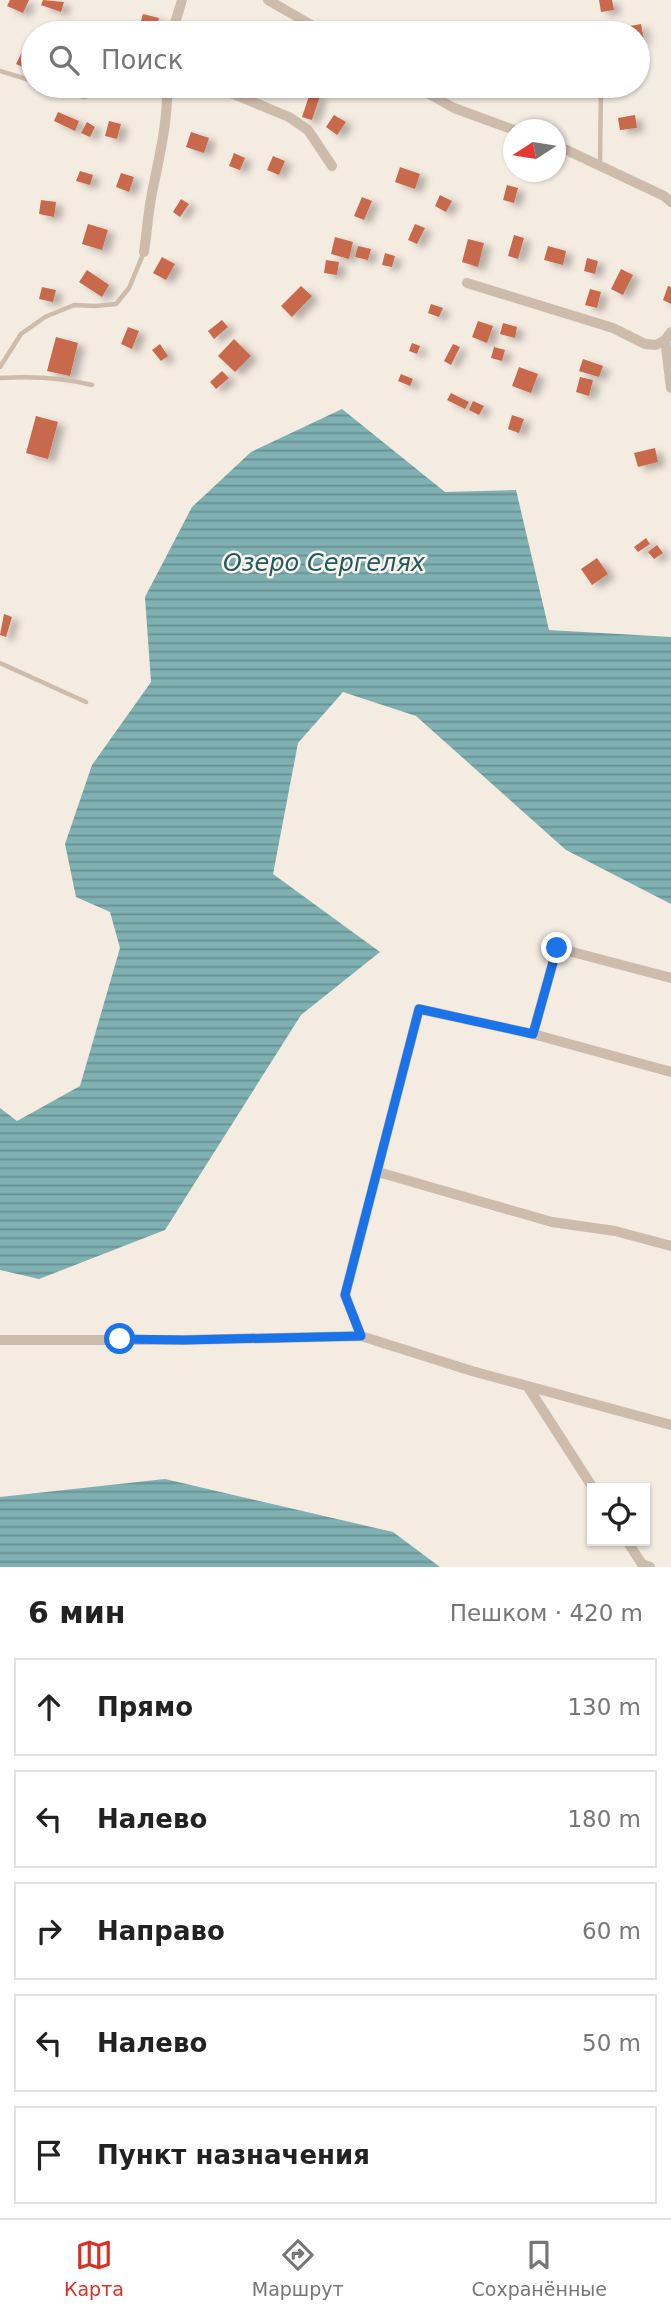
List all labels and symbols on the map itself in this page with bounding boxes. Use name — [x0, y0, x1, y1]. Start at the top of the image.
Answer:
north arrow — [503, 119, 566, 182]
water label: Озеро Сергелях — [223, 549, 426, 577]
route end — [541, 932, 572, 963]
route start — [104, 1323, 135, 1354]

